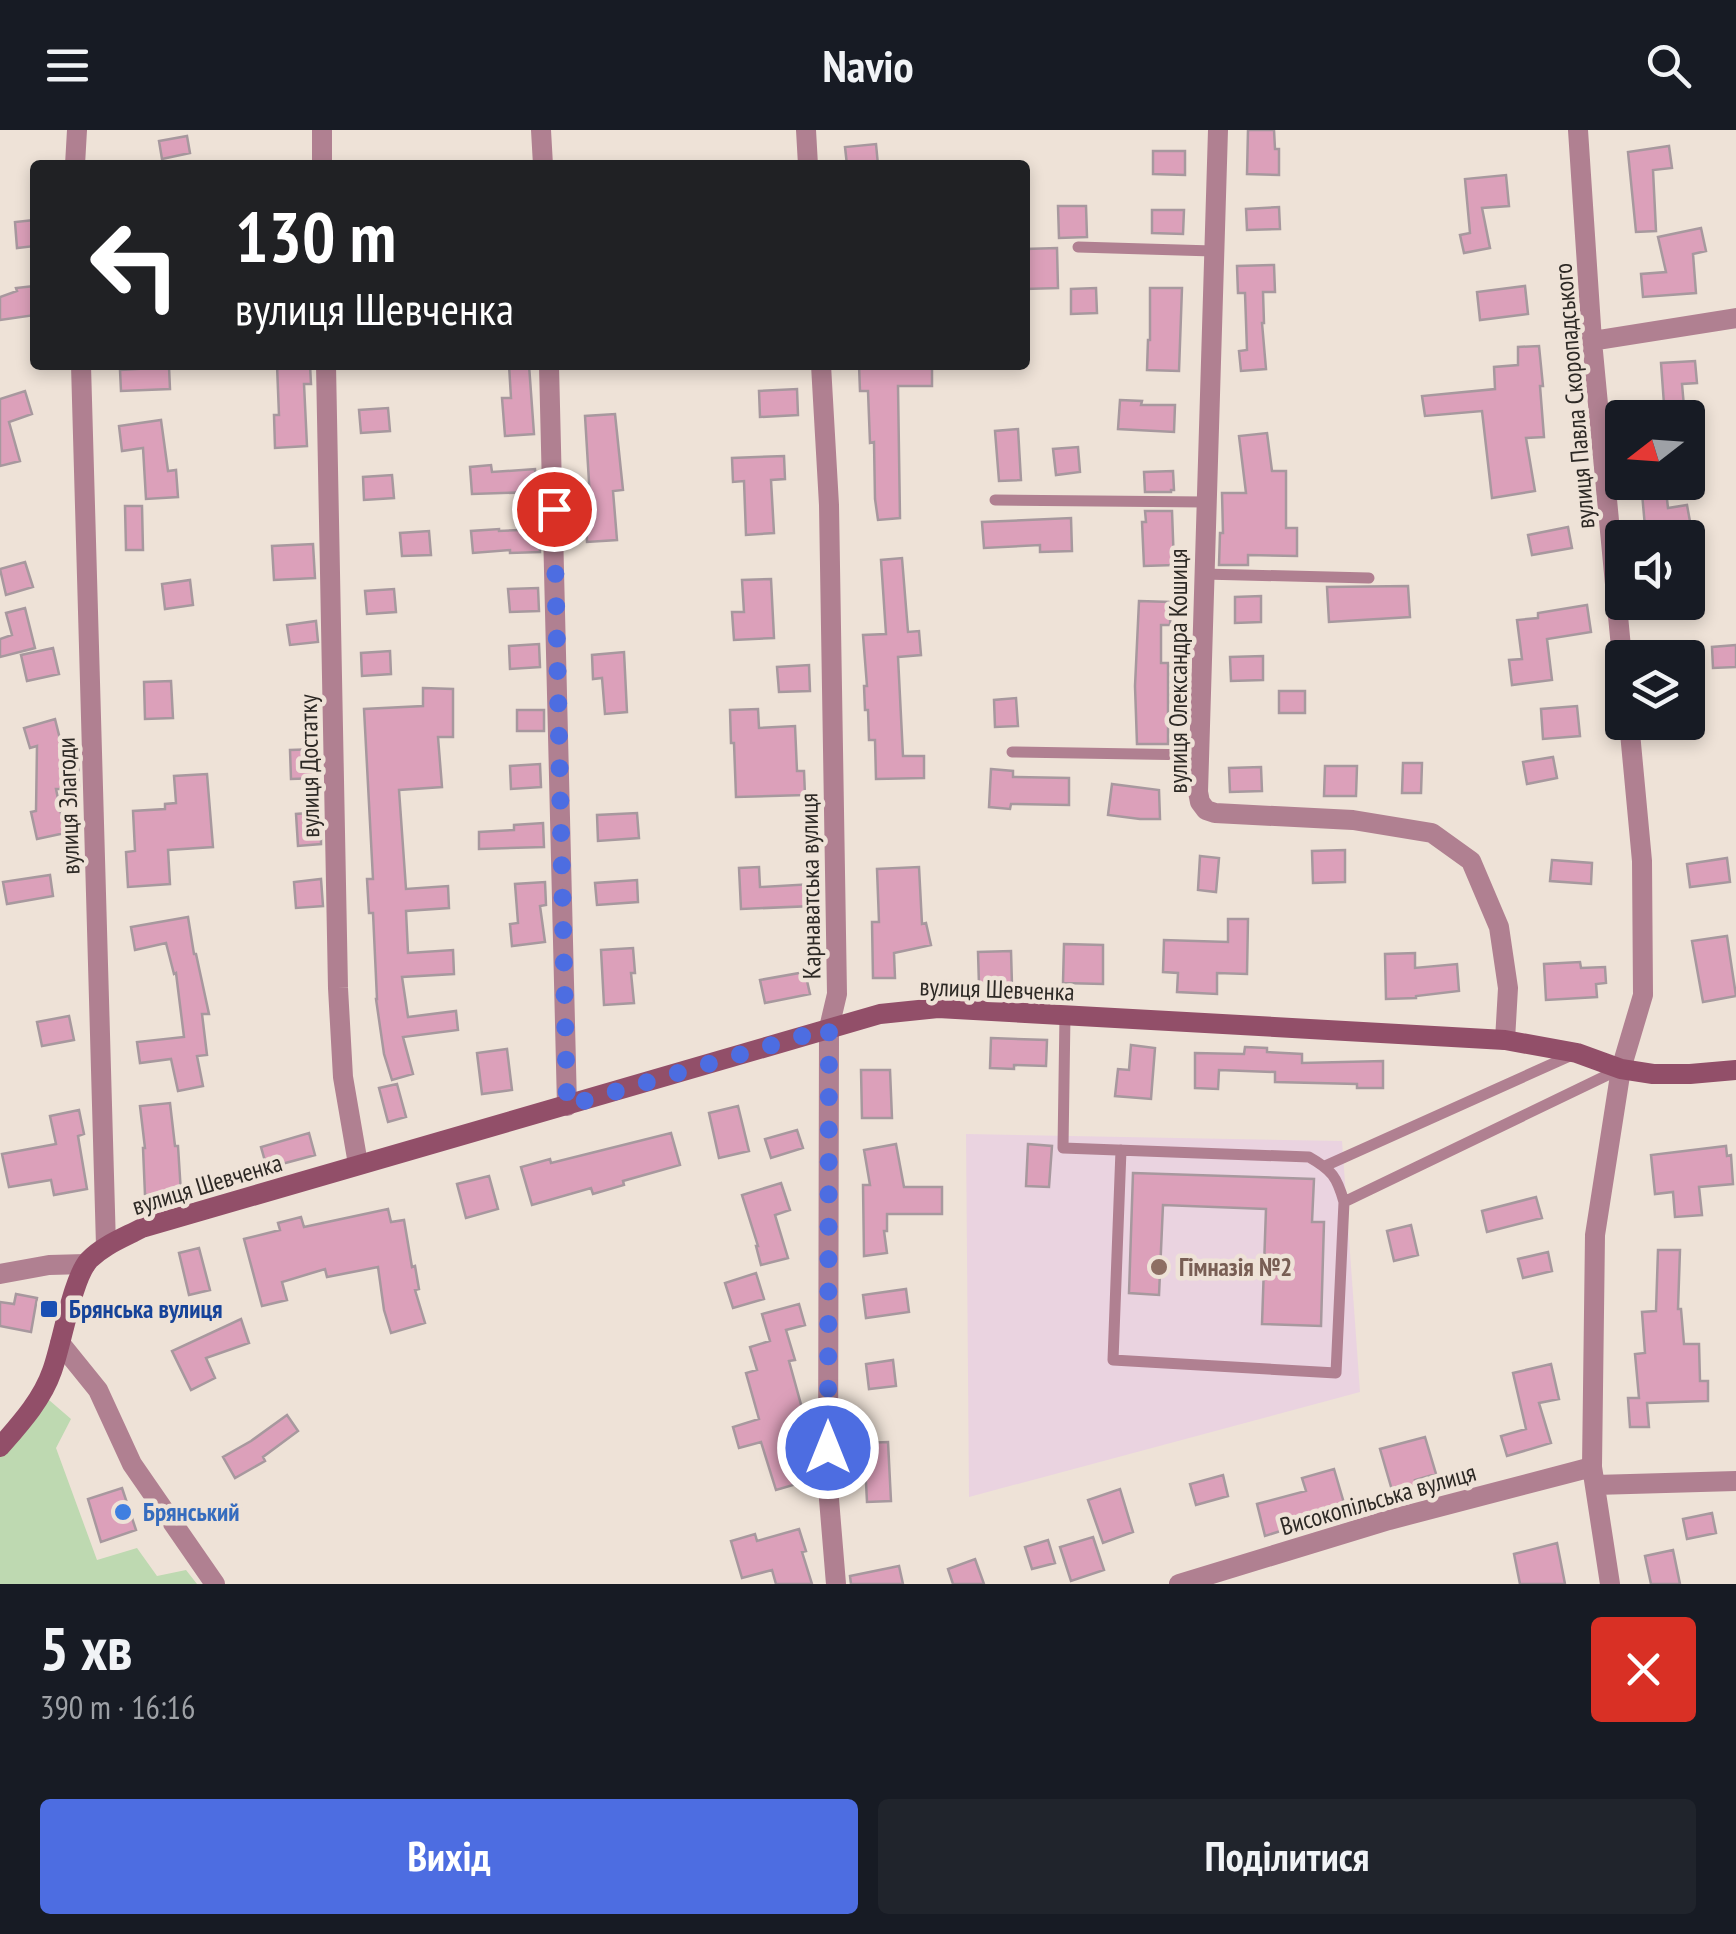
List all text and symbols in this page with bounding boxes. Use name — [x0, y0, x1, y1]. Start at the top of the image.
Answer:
text: Navio — [823, 36, 914, 94]
icon: menu — [40, 38, 95, 93]
icon: search — [1641, 38, 1696, 93]
text: 130 m — [235, 191, 396, 281]
icon: left — [70, 200, 200, 330]
street label: вулиця Павла Скоропадського — [1546, 262, 1602, 530]
text: вулиця Шевченка — [235, 279, 514, 337]
north arrow — [1605, 400, 1705, 500]
map controls — [1605, 400, 1705, 740]
pin — [512, 467, 597, 552]
icon: arrive — [527, 482, 582, 537]
button: sound — [1605, 520, 1705, 620]
street label: вулиця Олександра Кошиця — [1162, 549, 1194, 793]
button: layers — [1605, 640, 1705, 740]
street label: вулиця Достатку — [292, 693, 326, 838]
street label: вулиця Злагоди — [50, 737, 86, 875]
street label: Карнаватська вулиця — [792, 793, 828, 979]
street label: вулиця Шевченка — [919, 970, 1075, 1008]
street label: вулиця Шевченка — [128, 1146, 286, 1222]
place label: Гімназія №2 — [1179, 1251, 1292, 1283]
marker: Гімназія №2 — [1148, 1256, 1170, 1278]
place label: Брянська вулиця — [69, 1293, 223, 1325]
marker: Брянська вулиця — [38, 1298, 60, 1320]
position arrow — [776, 1396, 880, 1500]
street label: Високопільська вулиця — [1276, 1456, 1480, 1542]
place label: Брянський — [143, 1496, 239, 1528]
marker: Брянський — [112, 1501, 134, 1523]
text: 5 хв — [40, 1609, 132, 1687]
button: close — [1591, 1617, 1696, 1722]
text: 390 m · 16:16 — [40, 1686, 195, 1728]
button: Вихід — [40, 1799, 858, 1914]
button: Поділитися — [878, 1799, 1696, 1914]

